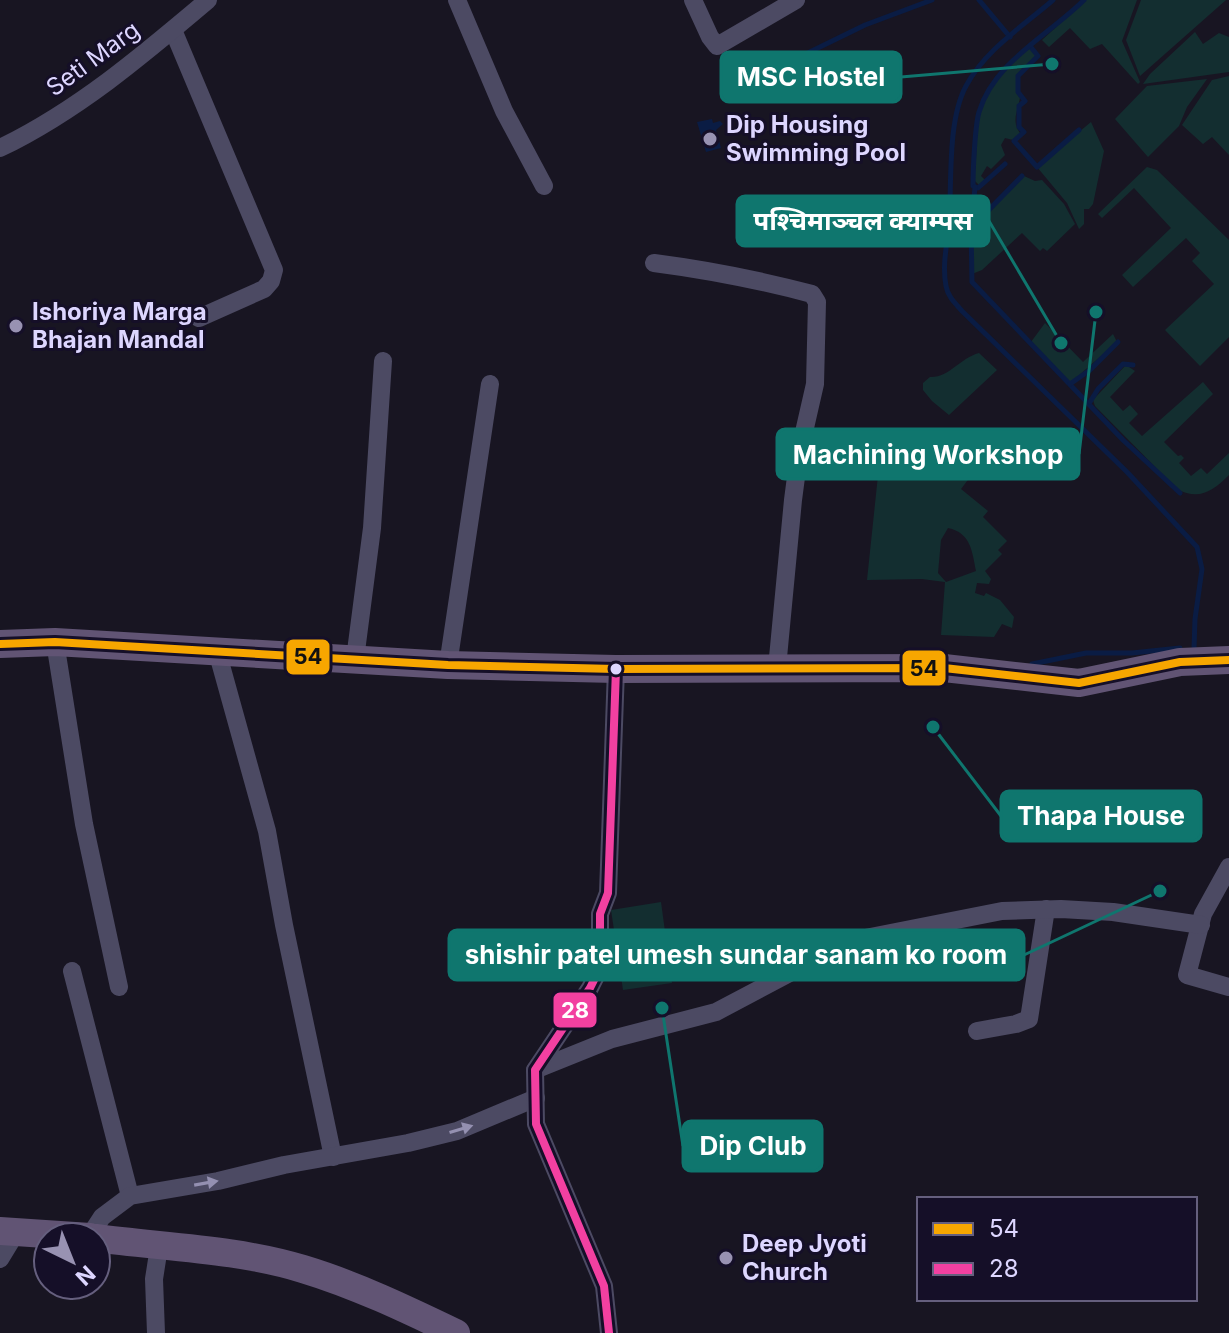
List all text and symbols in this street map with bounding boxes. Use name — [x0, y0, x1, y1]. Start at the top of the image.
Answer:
street label: Seti Marg — [40, 15, 145, 102]
callout: MSC Hostel — [721, 52, 901, 102]
text: MSC Hostel — [737, 61, 885, 92]
place label: Dip Housing Swimming Pool — [726, 110, 906, 167]
marker: Dip Housing Swimming Pool — [701, 130, 719, 148]
callout: पश्‍चिमाञ्‍चल क्याम्पस — [737, 196, 989, 246]
text: पश्‍चिमाञ्‍चल क्याम्पस — [753, 205, 974, 236]
place label: Ishoriya Marga Bhajan Mandal — [32, 297, 207, 354]
marker: Ishoriya Marga Bhajan Mandal — [7, 317, 25, 335]
callout: Machining Workshop — [777, 429, 1079, 479]
text: Machining Workshop — [793, 439, 1063, 470]
line badge: 54 — [285, 638, 331, 676]
text: 54 — [294, 643, 322, 669]
line badge: 54 — [901, 649, 947, 687]
text: 54 — [910, 655, 938, 681]
unlabelled marker — [608, 661, 624, 677]
callout: Thapa House — [1001, 791, 1201, 841]
text: Thapa House — [1017, 800, 1185, 831]
callout: shishir patel umesh sundar sanam ko room — [449, 930, 1024, 980]
text: shishir patel umesh sundar sanam ko room — [465, 939, 1007, 970]
line badge: 28 — [552, 991, 598, 1029]
text: 28 — [561, 997, 589, 1023]
callout: Dip Club — [683, 1121, 822, 1171]
one-way arrow — [449, 1122, 473, 1135]
text: Dip Club — [699, 1130, 807, 1161]
one-way arrow — [194, 1176, 219, 1188]
legend — [917, 1197, 1197, 1301]
text: 54 — [989, 1214, 1019, 1243]
north arrow — [32, 1221, 112, 1301]
place label: Deep Jyoti Church — [742, 1229, 867, 1286]
marker: Deep Jyoti Church — [717, 1249, 735, 1267]
text: 28 — [989, 1254, 1018, 1283]
text: N — [71, 1260, 101, 1291]

